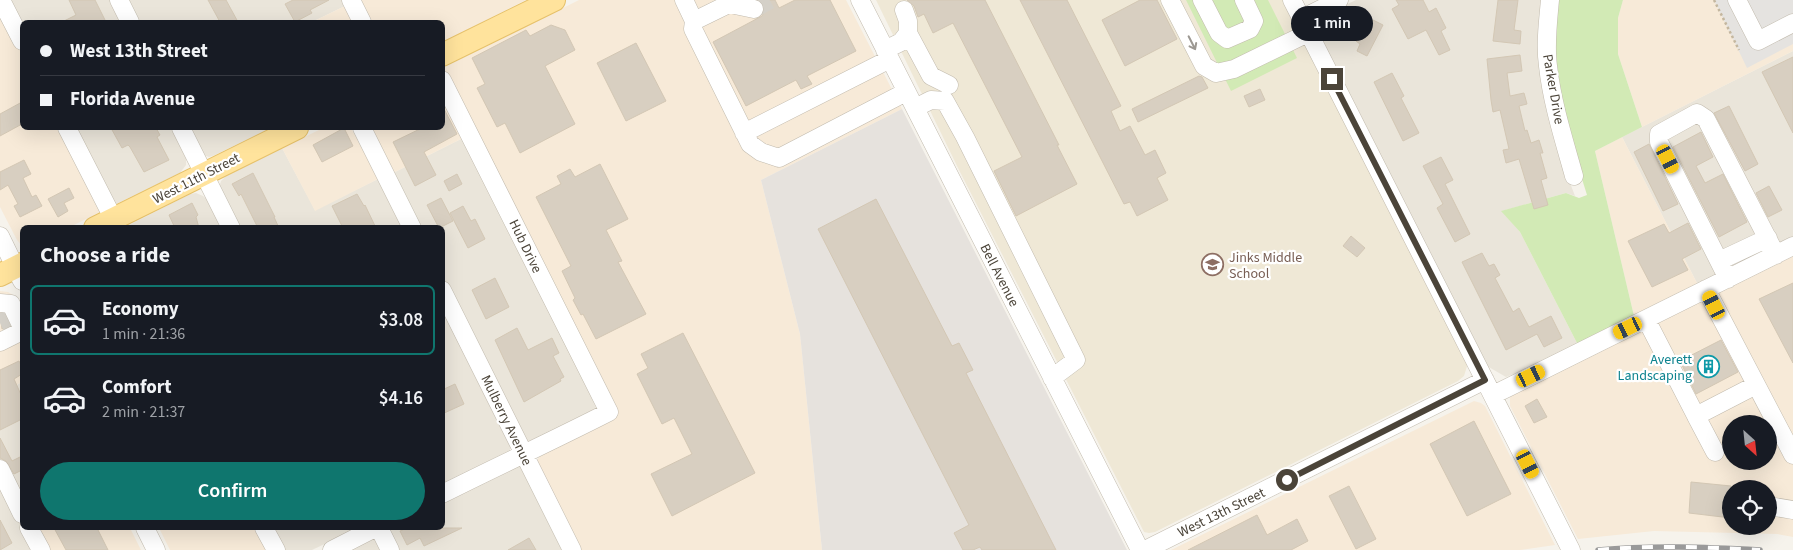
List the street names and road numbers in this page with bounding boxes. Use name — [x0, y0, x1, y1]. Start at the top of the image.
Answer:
street label: Parker Drive — [1537, 53, 1569, 126]
street label: West 11th Street — [149, 148, 244, 209]
street label: Hub Drive — [503, 216, 547, 277]
street label: Bell Avenue — [975, 241, 1024, 310]
street label: Mulberry Avenue — [475, 372, 537, 469]
street label: West 13th Street — [1174, 483, 1269, 543]

